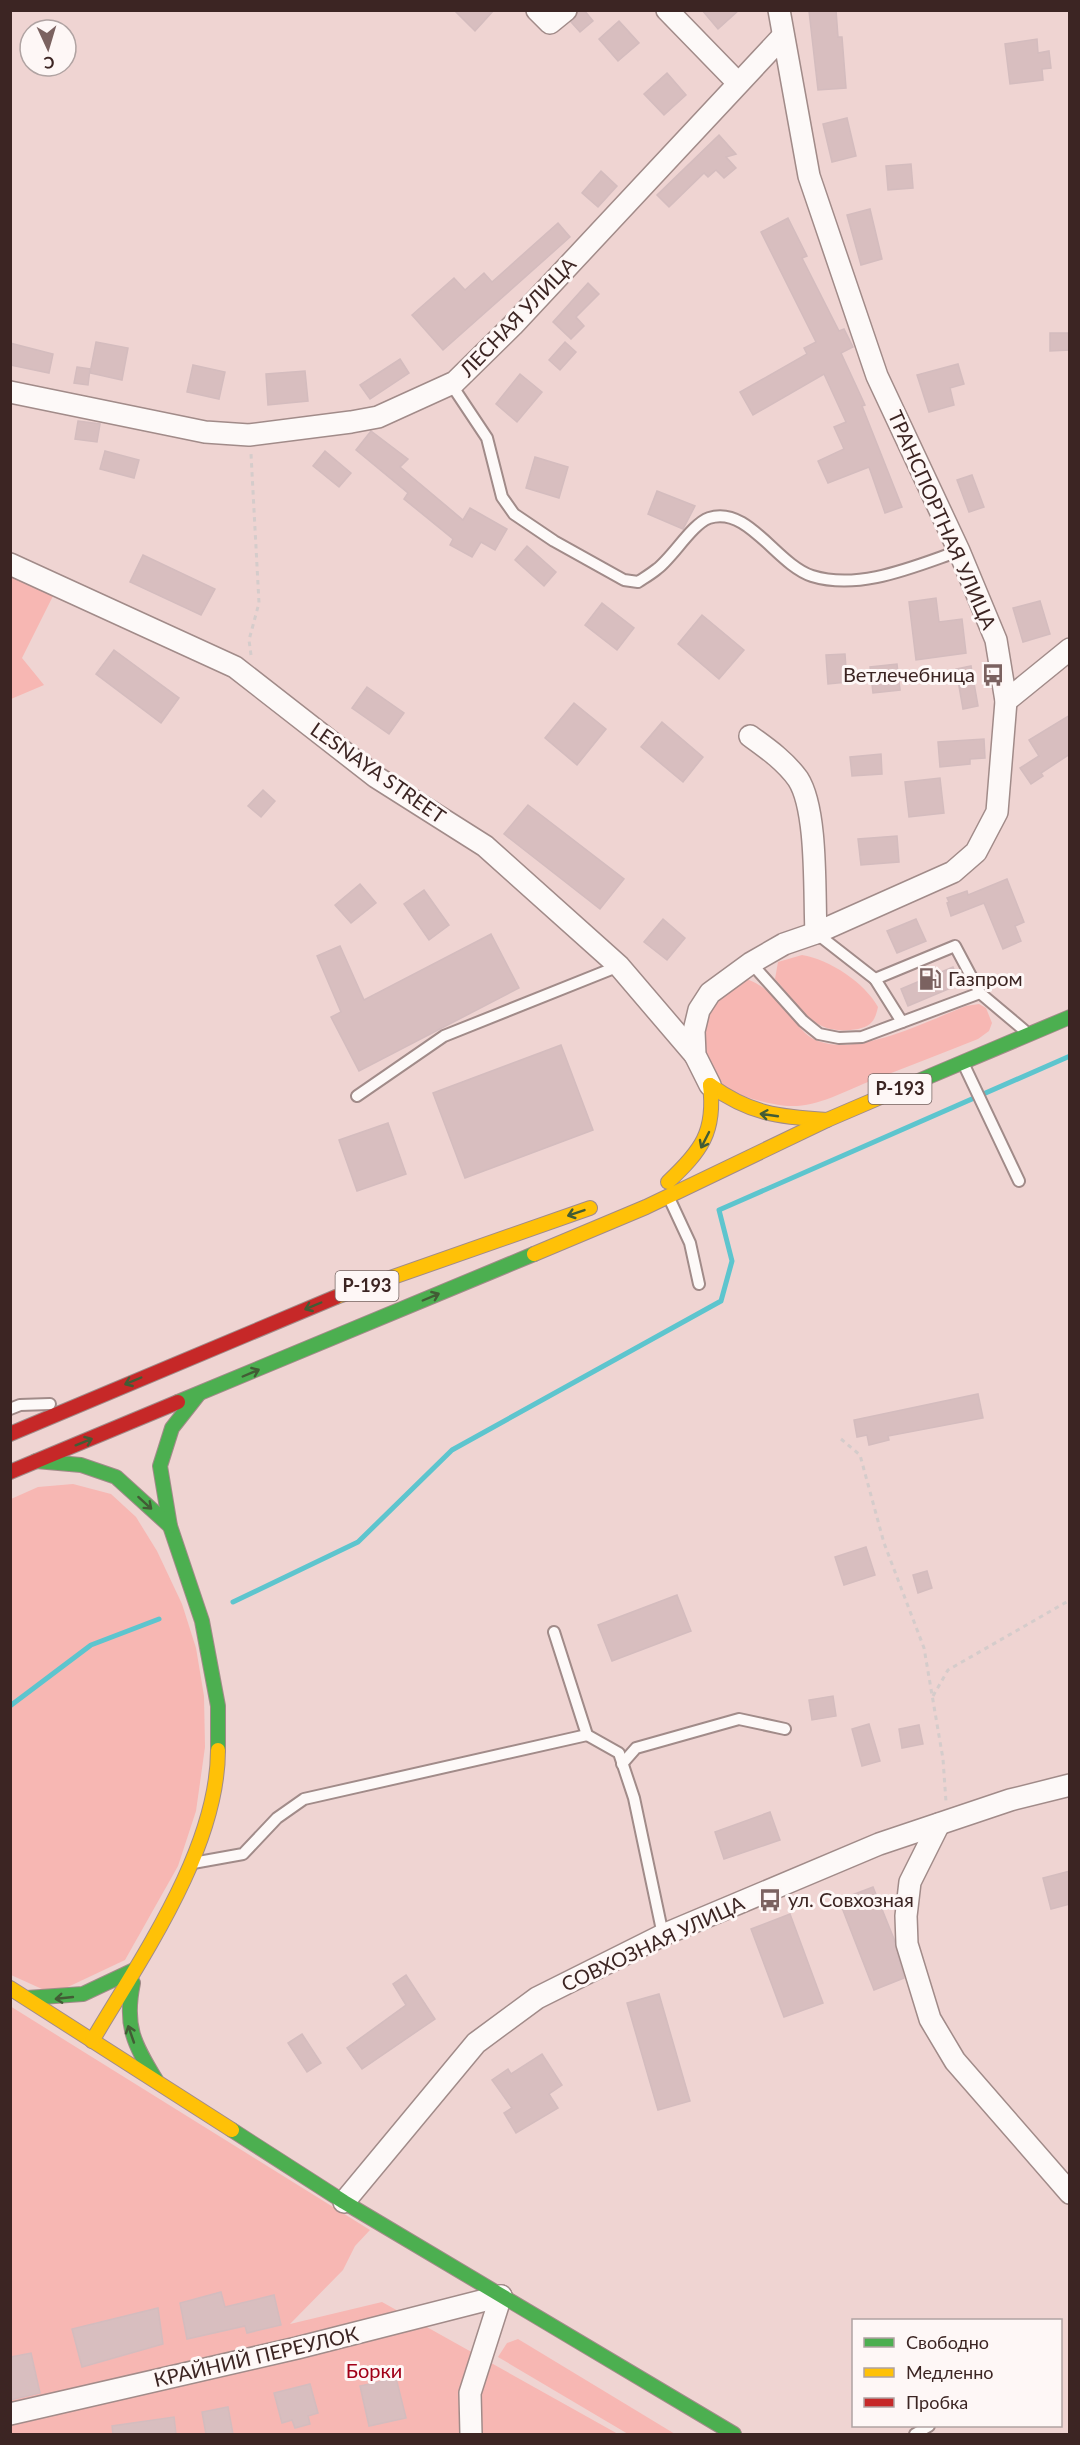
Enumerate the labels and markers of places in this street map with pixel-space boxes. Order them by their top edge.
place label: Ветлечебница [843,662,975,686]
bus stop icon: Ветлечебница [980,662,1006,688]
fuel station icon: Газпром [917,966,943,992]
place label: Газпром [948,966,1023,990]
bus stop icon: ул. Совхозная [757,1887,783,1913]
place label: ул. Совхозная [788,1887,914,1911]

